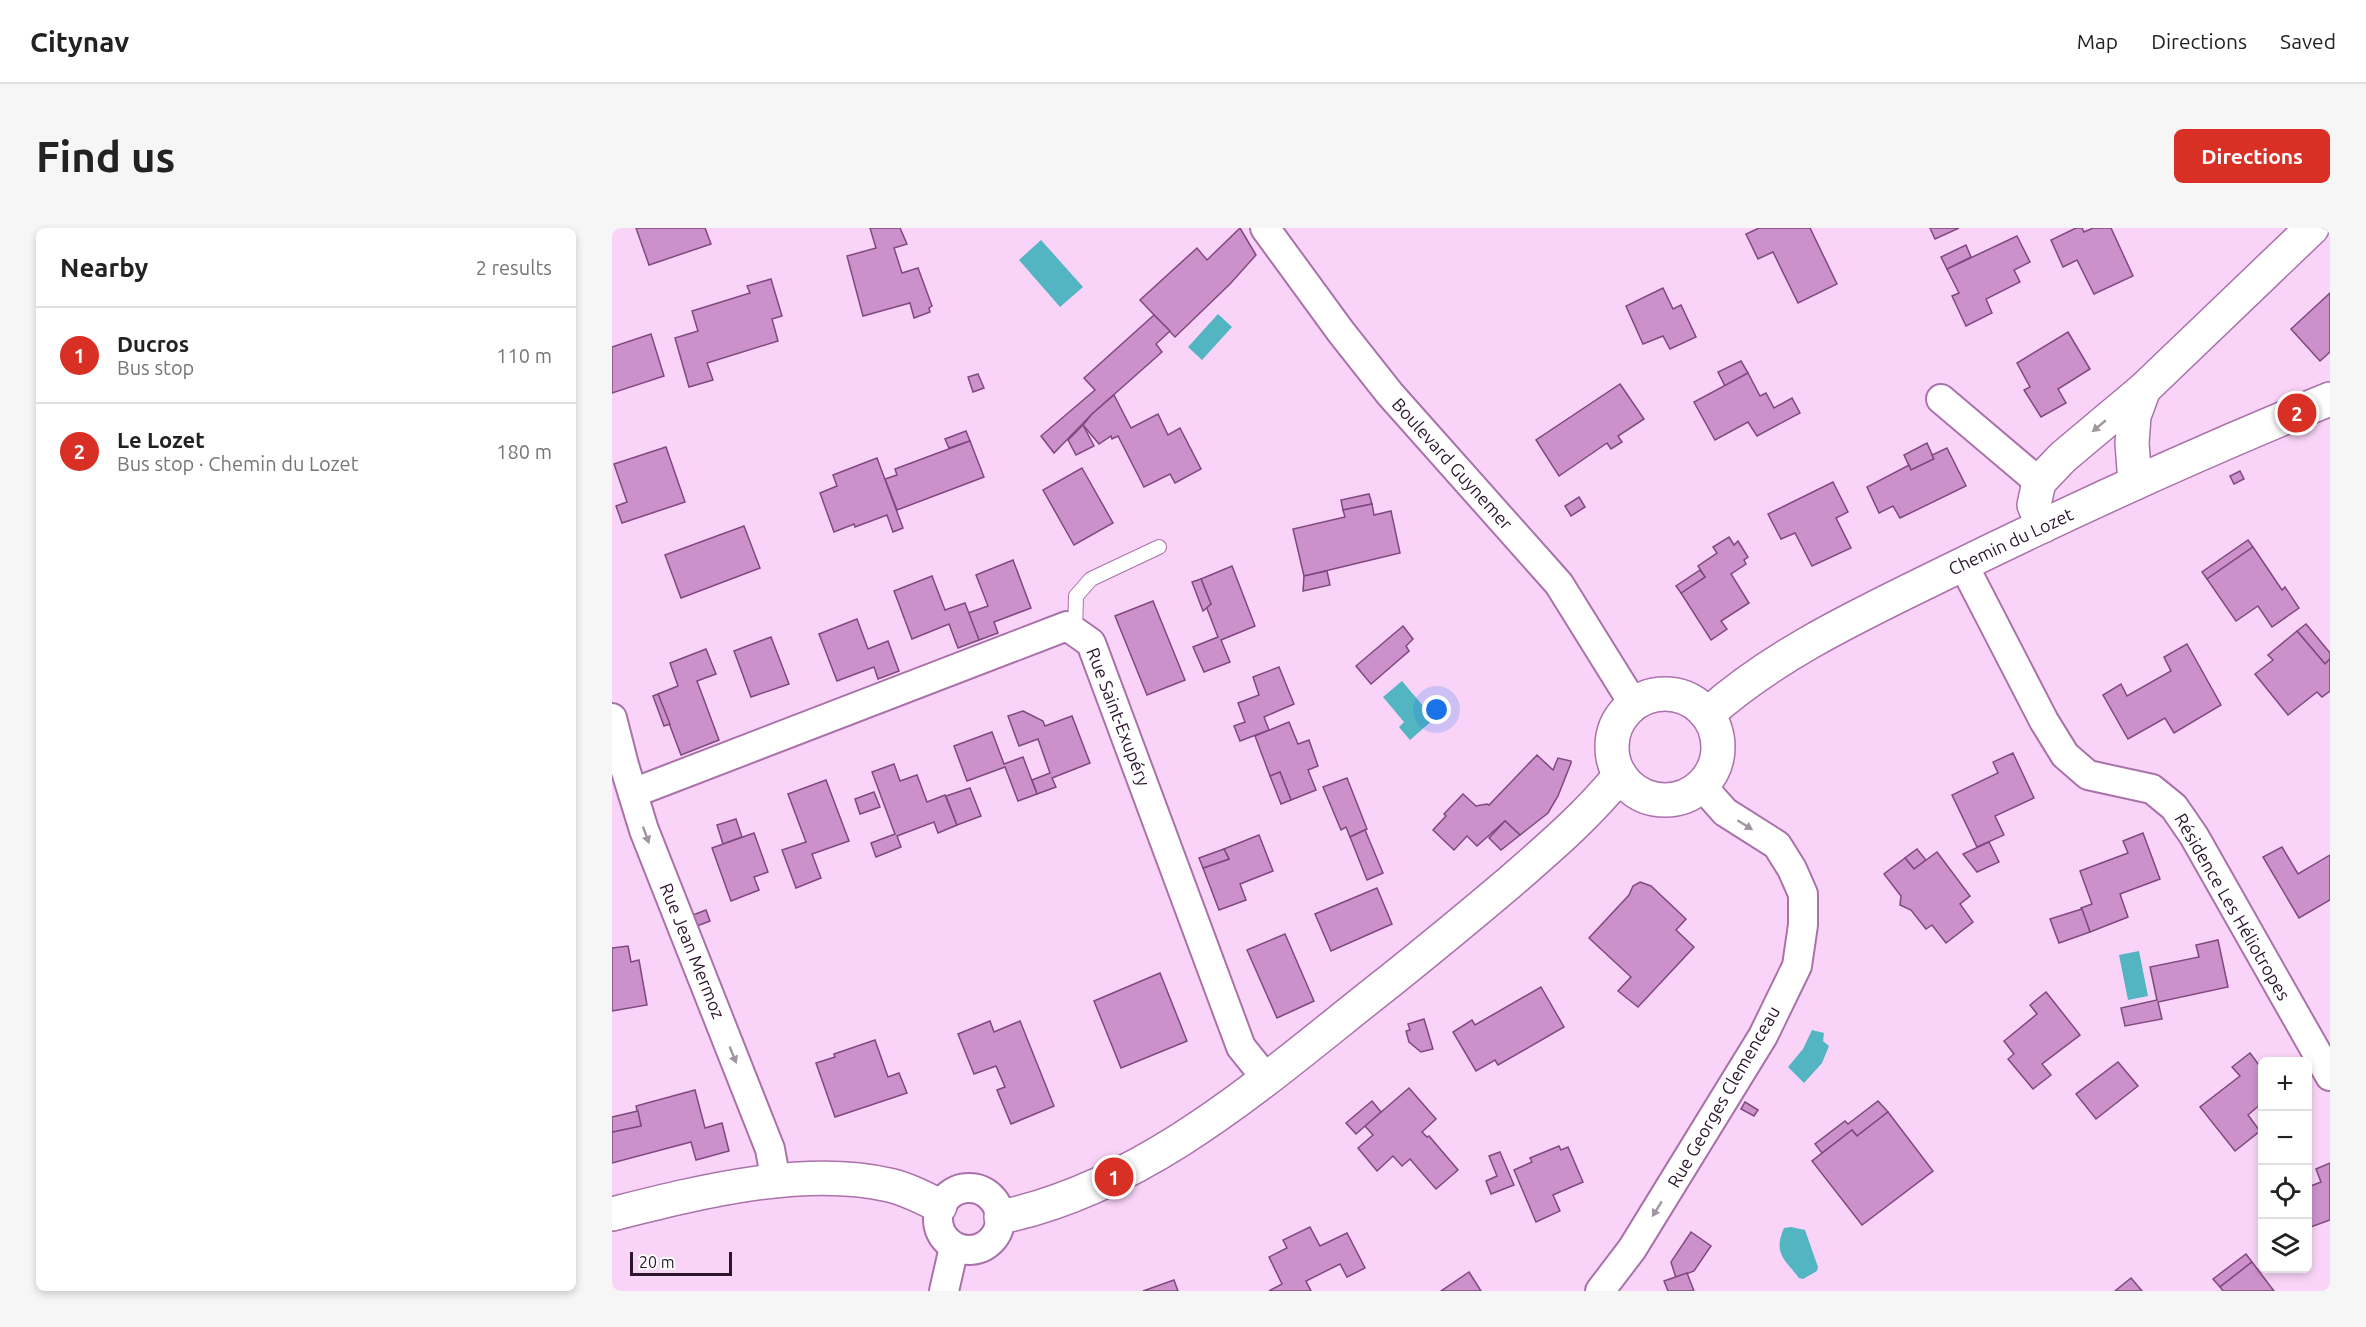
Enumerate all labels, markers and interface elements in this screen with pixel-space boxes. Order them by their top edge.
text: Citynav [30,26,129,57]
text: Map [2077,29,2118,53]
text: Directions [2151,29,2247,53]
text: Saved [2280,29,2336,53]
button: Directions [2174,129,2330,183]
text: Find us [36,133,175,180]
text: Nearby [60,253,148,282]
text: 2 results [476,256,552,279]
text: Ducros [117,331,189,356]
text: 1 [74,344,85,367]
text: 110 m [496,344,552,367]
text: Bus stop [117,356,194,379]
pin: 2 [2278,390,2316,435]
street label: Boulevard Guynemer [1389,394,1517,533]
one-way arrow [2091,420,2107,433]
text: Le Lozet [117,427,205,452]
text: 2 [74,440,85,463]
text: 180 m [496,440,552,463]
text: Bus stop · Chemin du Lozet [117,452,359,475]
street label: Chemin du Lozet [1945,503,2076,579]
street label: Rue Saint-Exupéry [1083,645,1155,789]
your location [1422,695,1451,724]
street label: Résidence Les Héliotropes [2171,810,2295,1004]
one-way arrow [1737,819,1753,830]
one-way arrow [642,826,651,844]
street label: Rue Jean Mermoz [657,880,729,1021]
street label: Rue Georges Clemenceau [1663,1002,1783,1191]
one-way arrow [728,1047,738,1065]
map controls [2258,1057,2312,1273]
button: + [2258,1057,2312,1111]
button: − [2258,1111,2312,1165]
pin: 1 [1094,1154,1134,1200]
button: locate [2258,1165,2312,1219]
one-way arrow [1651,1201,1662,1218]
button: layers [2258,1219,2312,1273]
scale bar [630,1249,732,1276]
text: 20 m [639,1253,675,1271]

